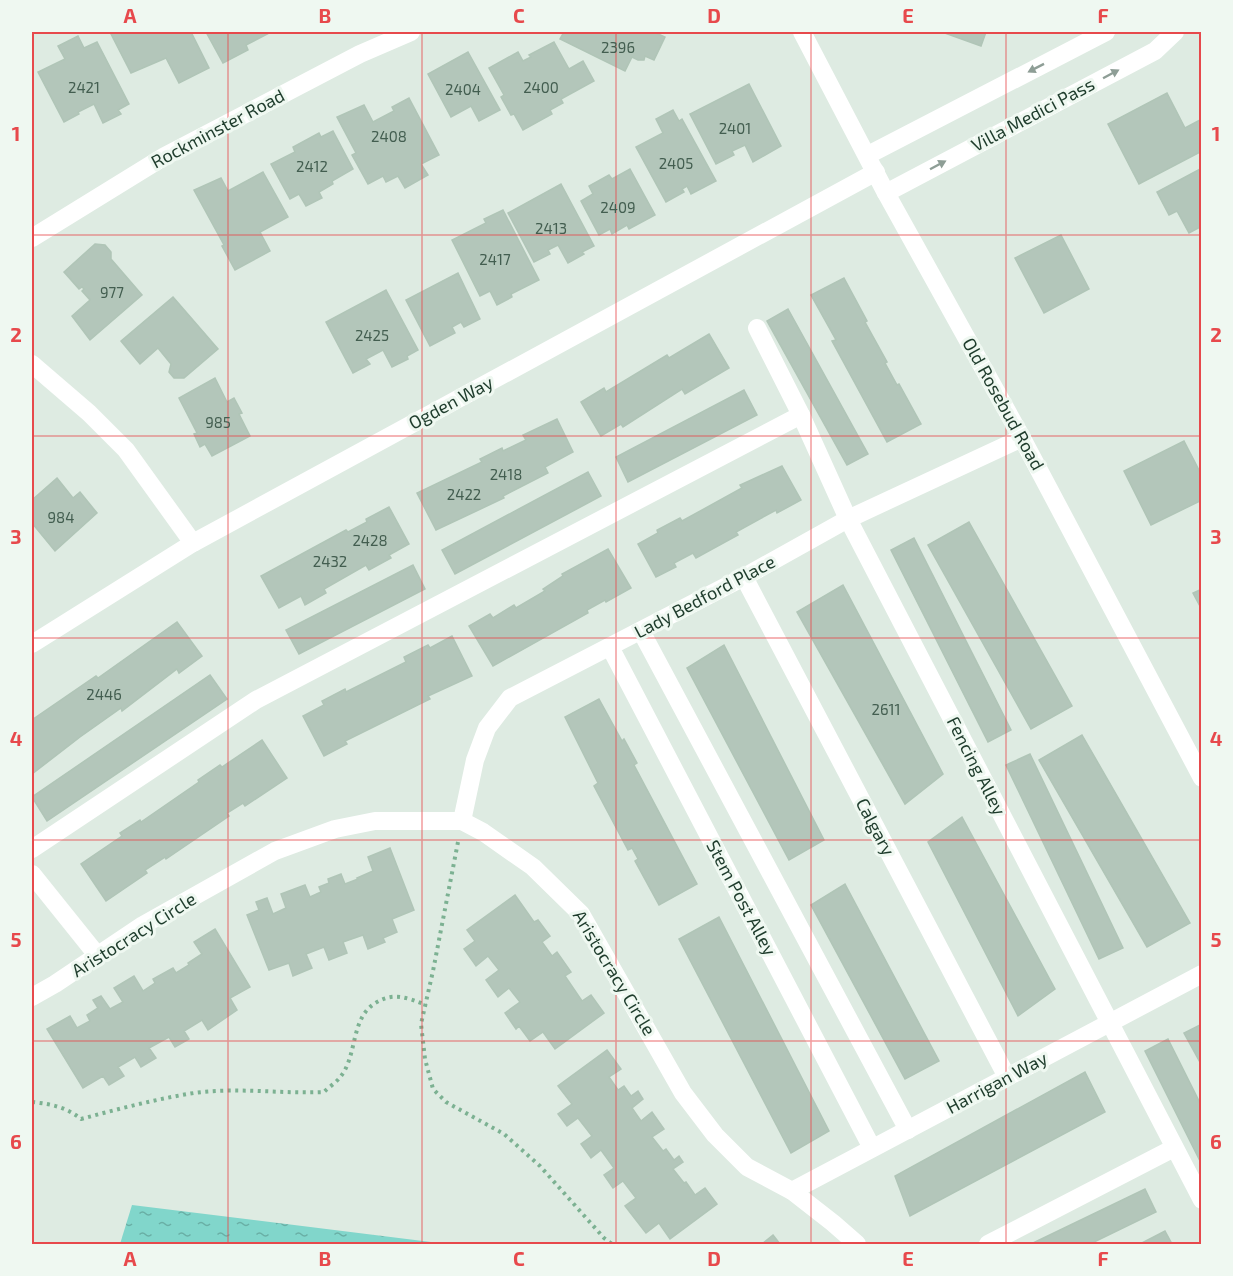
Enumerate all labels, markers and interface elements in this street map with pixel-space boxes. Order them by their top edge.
text: A [123,3,137,27]
text: B [319,3,331,27]
text: C [513,3,525,27]
text: D [707,3,721,27]
text: E [902,3,914,27]
text: F [1097,3,1109,27]
house number: 2396 [601,38,635,56]
one-way arrow [1027,63,1044,73]
one-way arrow [1102,69,1119,79]
street label: Villa Medici Pass [967,72,1098,156]
house number: 2421 [68,78,100,96]
house number: 2400 [523,78,559,96]
house number: 2404 [445,80,481,98]
street label: Rockminster Road [147,84,288,173]
house number: 2401 [719,119,751,137]
text: 1 [12,121,20,145]
text: 1 [1212,121,1220,145]
house number: 2408 [371,127,407,145]
house number: 2405 [659,154,693,172]
house number: 2412 [296,157,328,175]
one-way arrow [930,160,947,170]
house number: 2409 [600,198,636,216]
house number: 2413 [535,219,567,237]
house number: 2417 [479,250,511,268]
house number: 977 [100,283,124,301]
text: 2 [10,322,22,346]
text: 2 [1210,322,1222,346]
house number: 2425 [355,326,389,344]
street label: Old Rosebud Road [958,333,1049,474]
street label: Ogden Way [405,370,497,434]
house number: 985 [205,413,231,431]
house number: 2418 [490,465,522,483]
house number: 2422 [447,485,481,503]
house number: 984 [48,508,74,526]
text: 3 [10,524,22,548]
text: 3 [1210,524,1222,548]
house number: 2428 [352,531,388,549]
street label: Lady Bedford Place [630,550,779,642]
house number: 2432 [313,552,347,570]
house number: 2446 [86,685,122,703]
house number: 2611 [872,700,900,718]
street label: Fencing Alley [943,712,1011,819]
text: 4 [10,726,23,750]
text: 4 [1210,726,1223,750]
street label: Calgary [852,794,900,860]
street label: Stem Post Alley [702,836,782,959]
street label: Aristocracy Circle [67,887,200,981]
street label: Aristocracy Circle [569,906,661,1039]
text: 5 [10,927,22,951]
text: 5 [1210,927,1222,951]
street label: Harrigan Way [942,1046,1051,1118]
text: 6 [10,1129,22,1153]
text: 6 [1210,1129,1222,1153]
text: A [123,1246,137,1270]
text: B [319,1246,331,1270]
text: C [513,1246,525,1270]
text: D [707,1246,721,1270]
text: E [902,1246,914,1270]
text: F [1097,1246,1109,1270]

